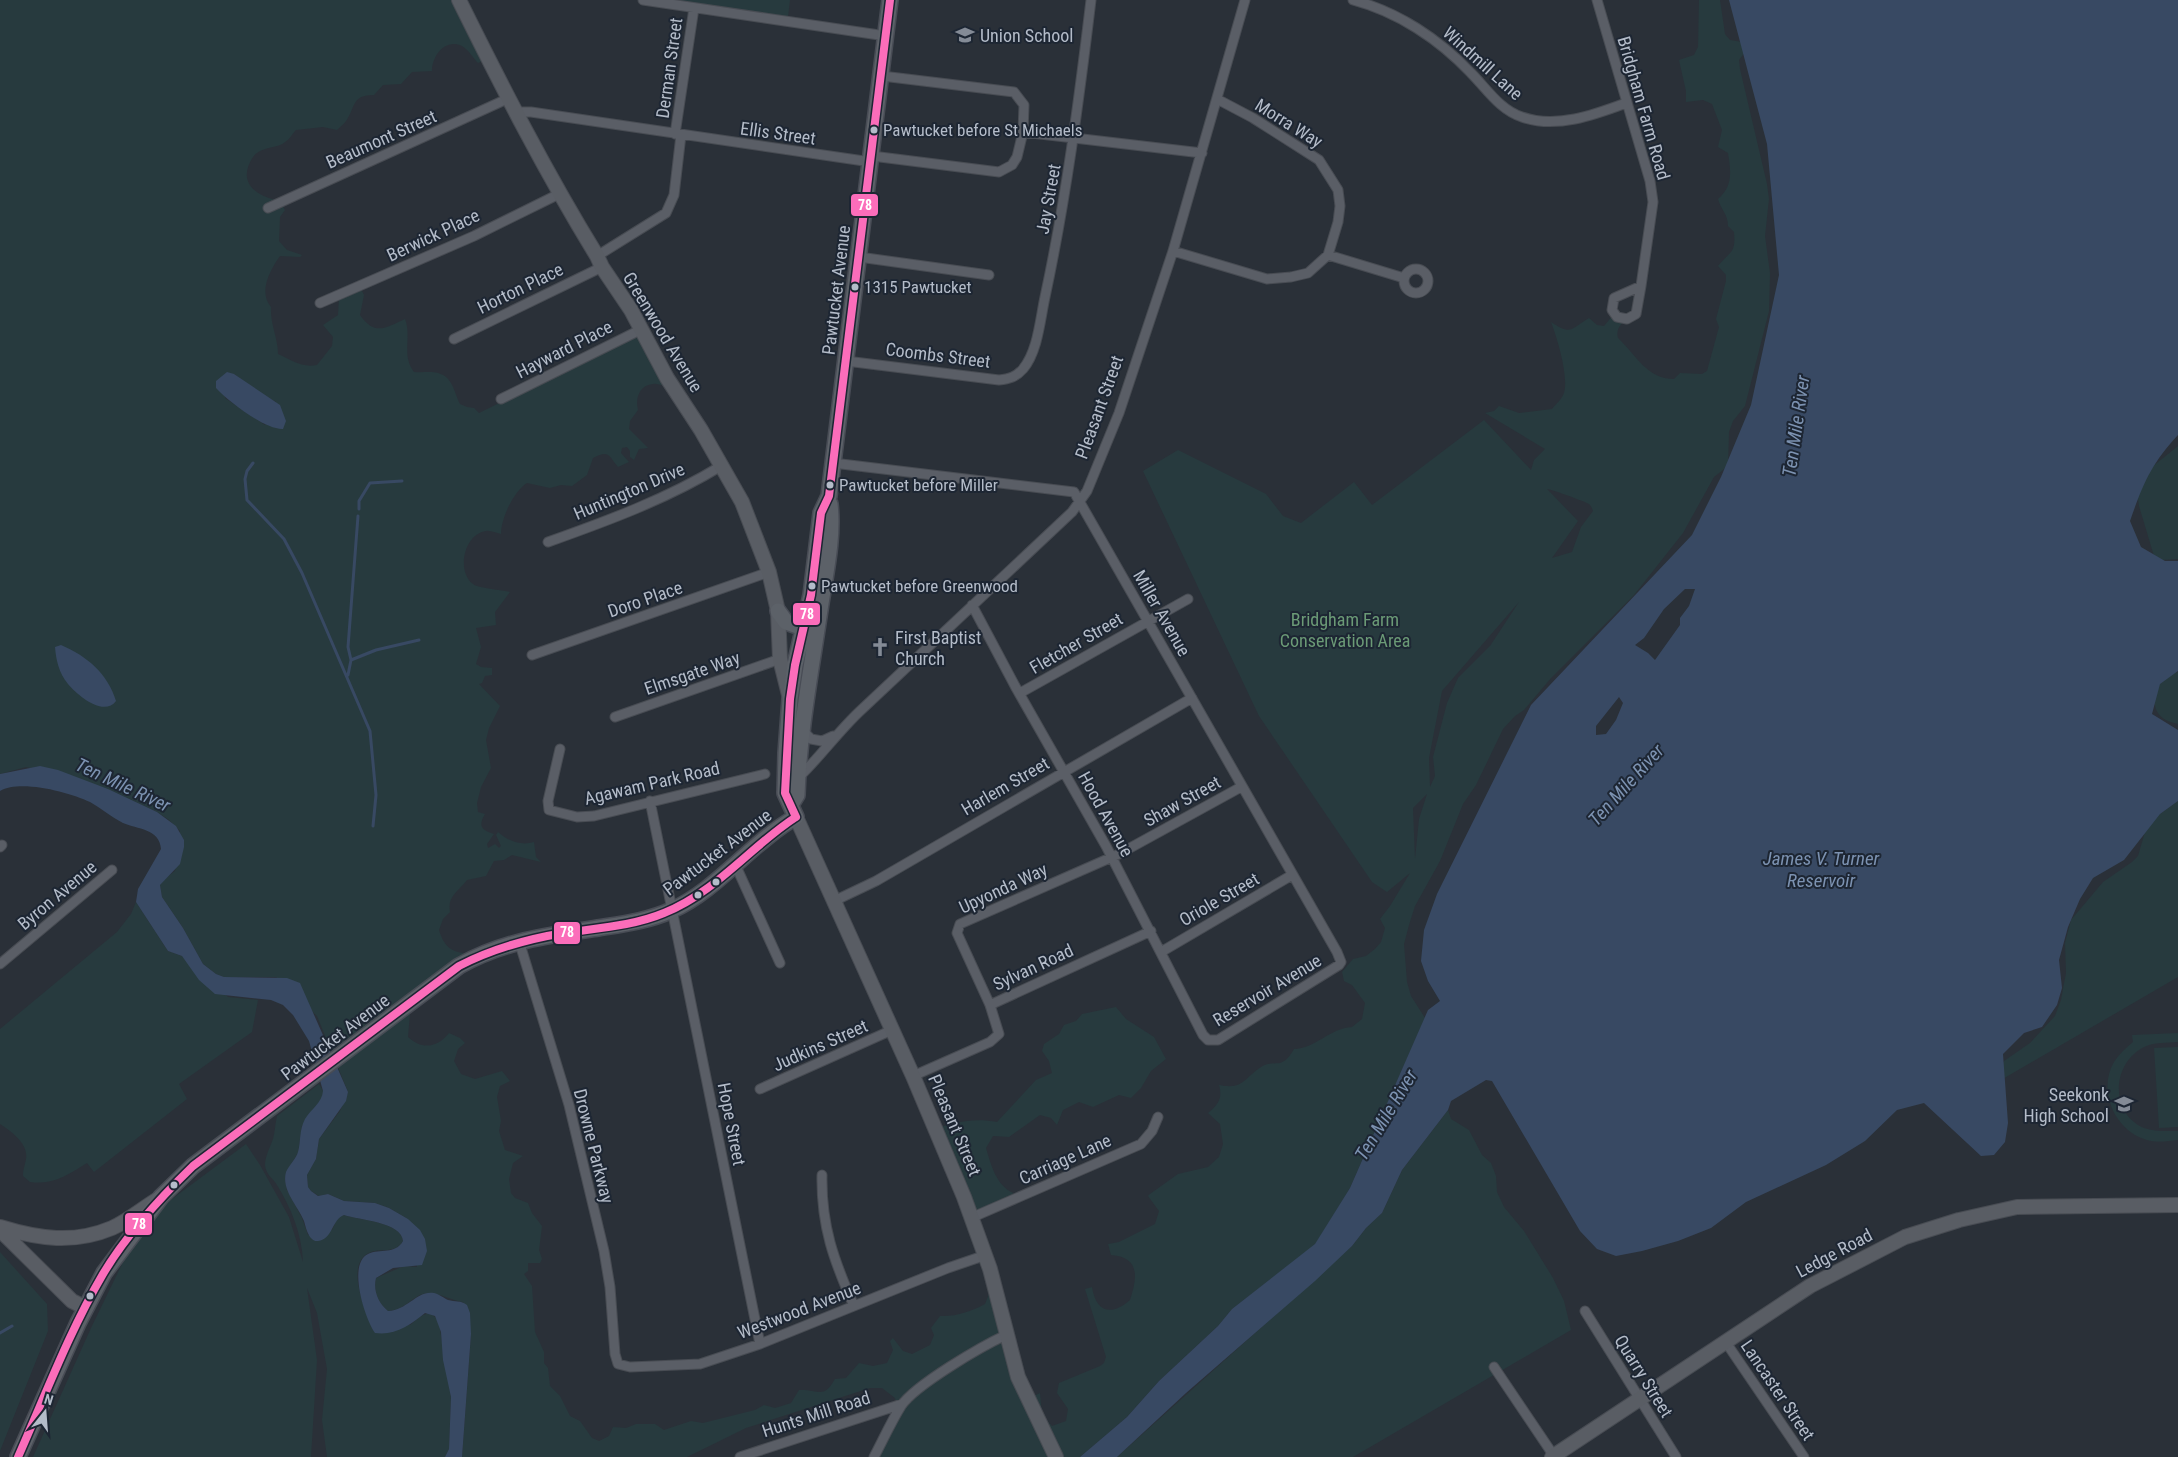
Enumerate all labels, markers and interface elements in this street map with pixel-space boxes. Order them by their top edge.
street label: Derman Street [652,16,686,120]
street label: Windmill Lane [1439,22,1527,104]
school or university icon: Union School [954,24,976,46]
place label: Union School [980,25,1073,46]
street label: Bridgham Farm Road [1613,34,1675,182]
street label: Morra Way [1251,94,1327,152]
street label: Beaumont Street [323,105,439,173]
street label: Ellis Street [739,117,817,149]
place label: Pawtucket before St Michaels [883,120,1083,140]
marker: Pawtucket before St Michaels [869,125,879,135]
street label: Jay Street [1031,162,1065,236]
line badge: 78 [850,193,879,217]
text: 78 [858,197,872,213]
street label: Berwick Place [383,204,483,266]
street label: Pawtucket Avenue [818,224,854,356]
street label: Horton Place [474,258,566,318]
street label: Greenwood Avenue [619,268,707,396]
place label: 1315 Pawtucket [864,277,972,297]
marker: 1315 Pawtucket [850,282,860,292]
street label: Hayward Place [512,316,616,382]
street label: Coombs Street [884,338,992,372]
street label: Pleasant Street [1071,352,1127,462]
water label: Ten Mile River [1778,374,1815,478]
street label: Huntington Drive [570,458,688,524]
place label: Pawtucket before Miller [839,475,998,495]
marker: Pawtucket before Miller [825,480,835,490]
street label: Miller Avenue [1129,566,1195,660]
street label: Doro Place [605,576,685,622]
place label: Pawtucket before Greenwood [821,576,1018,596]
marker: Pawtucket before Greenwood [807,581,817,591]
line badge: 78 [792,602,821,626]
text: 78 [800,606,814,622]
street label: Fletcher Street [1026,608,1126,678]
park label: Bridgham Farm Conservation Area [1280,609,1410,651]
place label: First Baptist Church [895,627,981,669]
church icon: First Baptist Church [869,636,891,658]
street label: Elmsgate Way [641,647,743,699]
water label: Ten Mile River [1583,739,1669,831]
street label: Harlem Street [957,752,1053,820]
water label: Ten Mile River [72,753,174,817]
street label: Agawam Park Road [582,757,722,809]
street label: Hood Avenue [1074,768,1138,860]
street label: Shaw Street [1140,771,1224,831]
street label: Pawtucket Avenue [659,804,775,900]
water label: James V. Turner Reservoir [1763,847,1880,892]
street label: Byron Avenue [13,856,101,934]
street label: Upyonda Way [955,858,1051,918]
street label: Oriole Street [1175,868,1263,930]
unlabelled marker [711,877,721,887]
unlabelled marker [693,890,703,900]
line badge: 78 [553,921,581,945]
text: 78 [560,924,574,940]
street label: Sylvan Road [990,939,1076,995]
street label: Reservoir Avenue [1209,949,1325,1031]
street label: Pawtucket Avenue [277,989,393,1085]
street label: Judkins Street [769,1015,871,1075]
water label: Ten Mile River [1350,1065,1422,1165]
street label: Pleasant Street [924,1071,986,1179]
street label: Hope Street [714,1081,750,1167]
place label: Seekonk High School [2023,1084,2109,1126]
street label: Drowne Parkway [570,1087,619,1206]
school or university icon: Seekonk High School [2113,1093,2135,1115]
street label: Carriage Lane [1016,1129,1114,1189]
unlabelled marker [169,1180,179,1190]
line badge: 78 [124,1212,153,1236]
text: 78 [132,1216,146,1232]
street label: Ledge Road [1792,1224,1876,1282]
street label: Westwood Avenue [735,1277,863,1343]
unlabelled marker [85,1291,95,1301]
street label: Quarry Street [1610,1331,1678,1421]
street label: Lancaster Street [1737,1336,1819,1444]
north arrow [20,1387,70,1437]
street label: Hunts Mill Road [759,1387,873,1441]
text: N [42,1391,55,1408]

